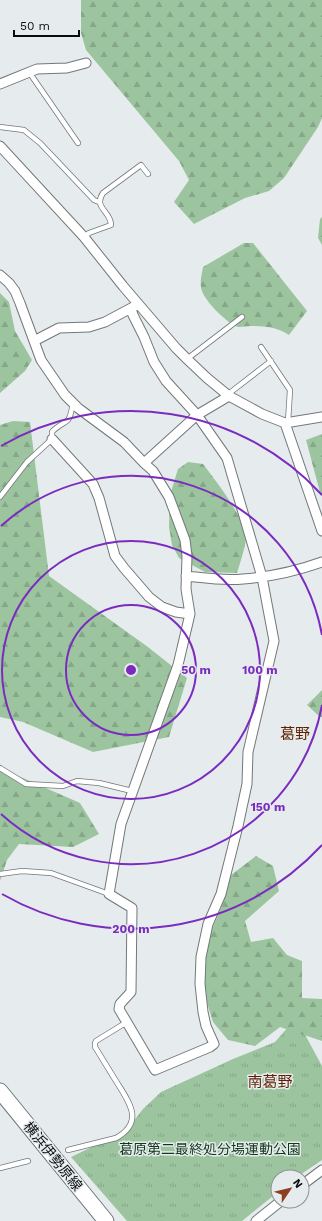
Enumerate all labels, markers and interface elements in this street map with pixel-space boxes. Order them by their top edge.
scale bar [14,12,79,38]
text: 50 m [20,19,50,33]
centre of rings [124,663,138,677]
text: 50 m [181,663,211,677]
text: 100 m [242,663,278,677]
district label: 葛野 [280,725,310,743]
text: 150 m [251,800,285,814]
text: 200 m [112,922,150,936]
district label: 南葛野 [247,1073,293,1091]
street label: 横浜伊勢原線 [20,1118,86,1194]
park label: 葛原第二最終処分場運動公園 [119,1141,301,1157]
north arrow [270,1169,310,1209]
text: N [290,1176,305,1191]

